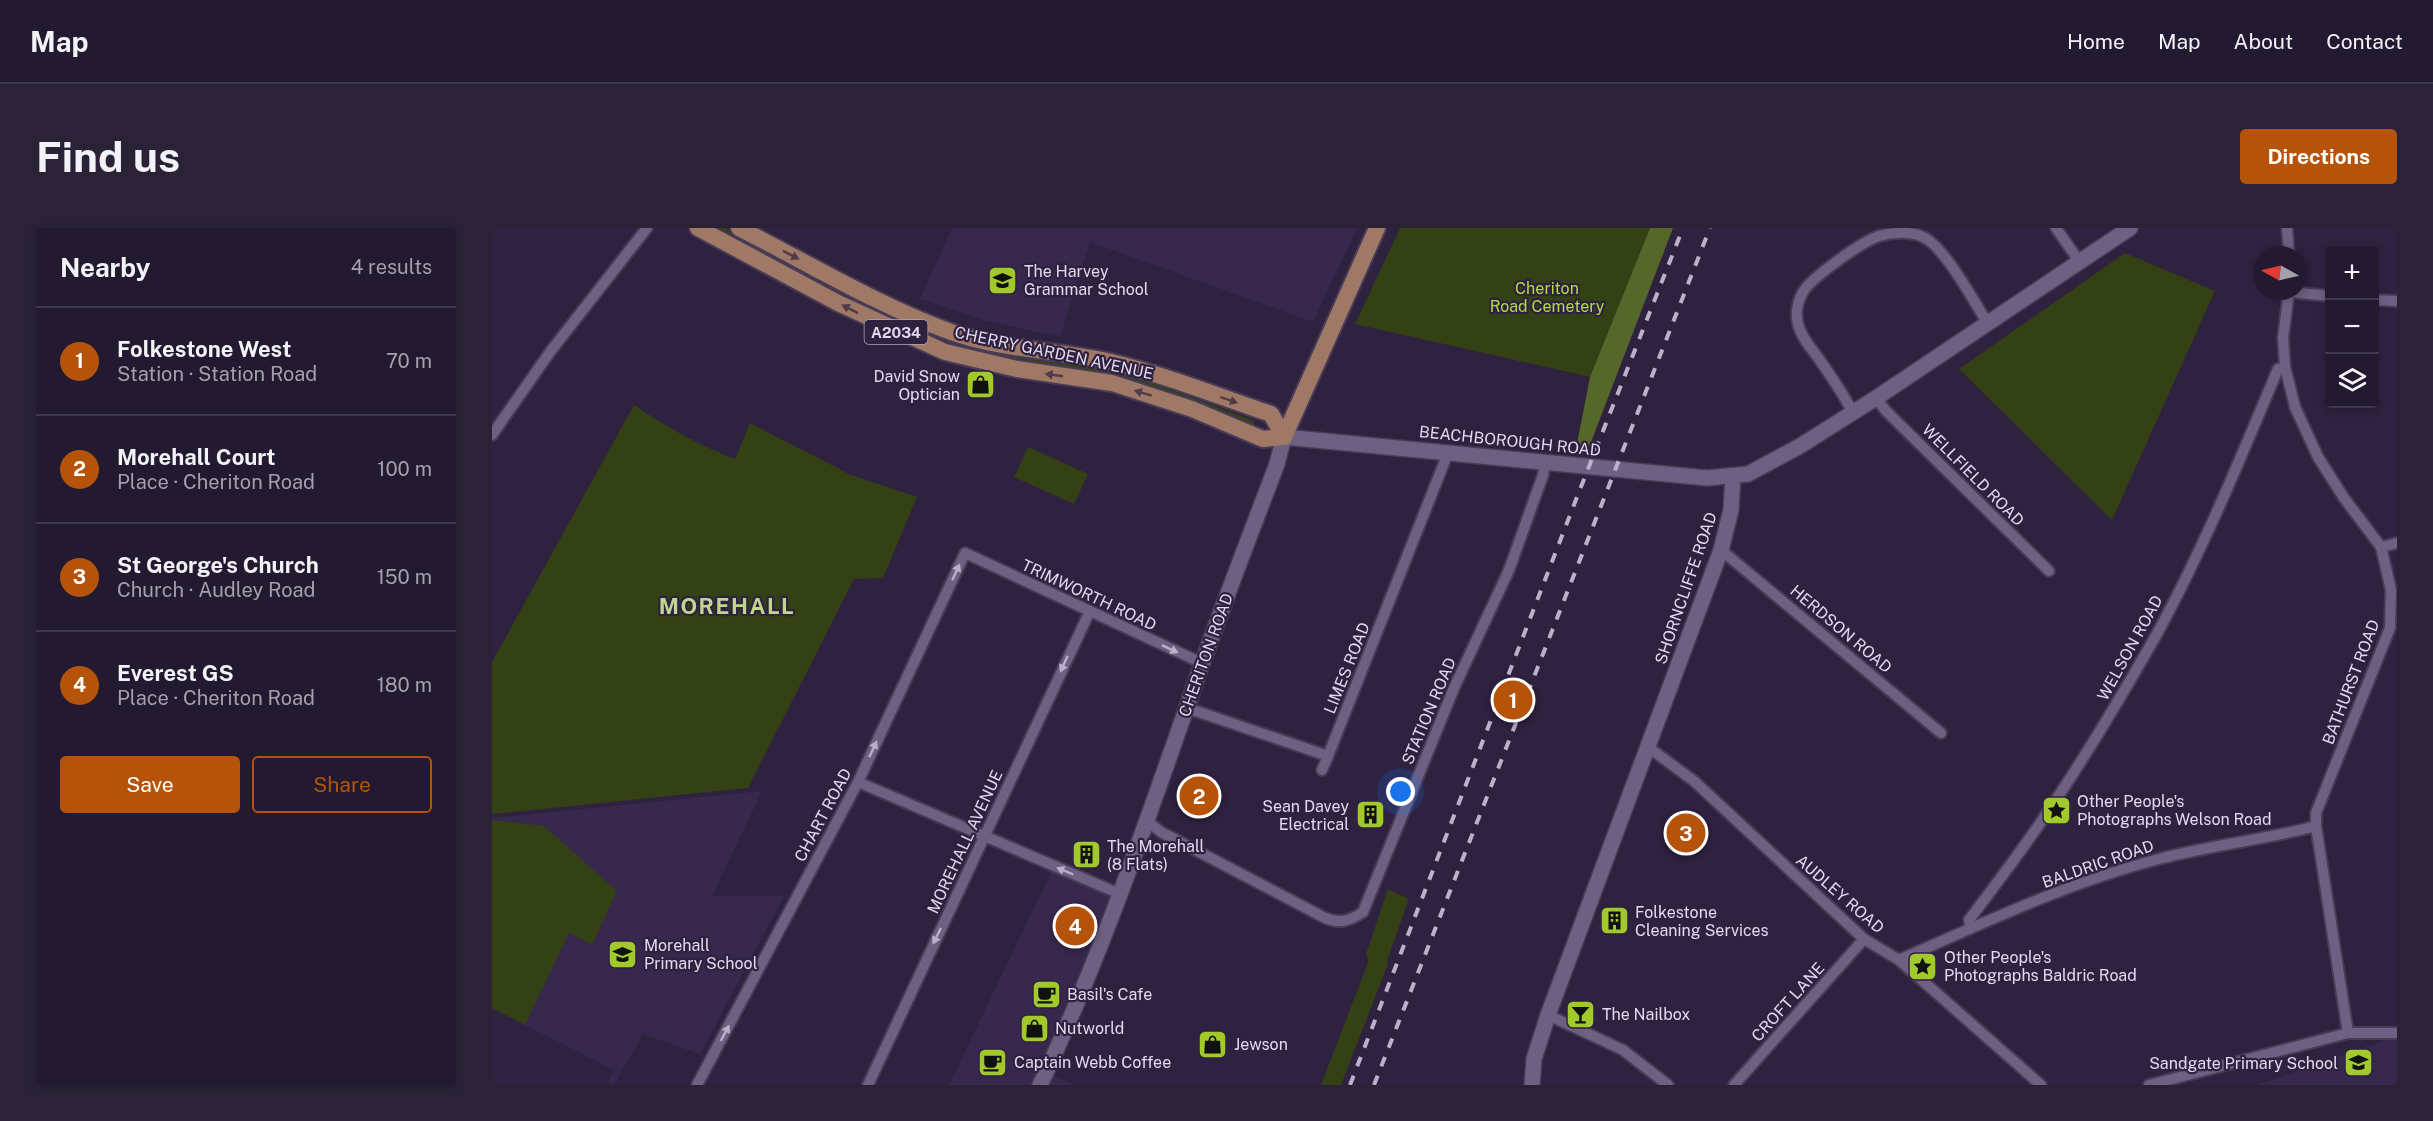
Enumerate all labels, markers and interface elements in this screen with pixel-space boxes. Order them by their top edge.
text: Map [30,25,89,58]
text: Home [2067,29,2125,54]
text: Map [2158,29,2201,54]
text: About [2234,29,2293,54]
text: Contact [2326,29,2403,54]
button: Directions [2240,129,2397,184]
text: Find us [36,132,180,181]
north arrow [2253,246,2307,300]
map controls [2325,246,2379,408]
button: + [2325,246,2379,300]
one-way arrow [783,250,800,260]
text: Nearby [60,252,150,283]
text: 4 results [351,255,432,279]
place label: The Harvey Grammar School [1024,262,1149,299]
school or university icon: The Harvey Grammar School [987,264,1019,296]
park label: Cheriton Road Cemetery [1490,279,1605,316]
button: − [2325,300,2379,354]
one-way arrow [841,305,859,315]
road number: A2034 [864,320,928,344]
street label: CHERRY GARDEN AVENUE [953,323,1155,383]
text: Folkestone West [117,336,291,362]
text: 1 [75,349,84,373]
text: 70 m [386,349,432,373]
button: layers [2325,354,2379,408]
text: Station · Station Road [117,362,317,386]
place label: David Snow Optician [873,367,961,404]
shop icon: David Snow Optician [965,369,997,401]
one-way arrow [1045,370,1064,379]
one-way arrow [1134,388,1152,397]
one-way arrow [1220,395,1238,405]
street label: WELLFIELD ROAD [1918,420,2028,530]
street label: BEACHBOROUGH ROAD [1418,422,1602,460]
text: Morehall Court [117,444,276,470]
text: 2 [73,457,86,481]
text: 100 m [377,457,432,481]
text: Place · Cheriton Road [117,470,315,494]
street label: SHORNCLIFFE ROAD [1651,510,1721,666]
text: St George's Church [117,552,319,578]
street label: TRIMWORTH ROAD [1019,555,1159,635]
one-way arrow [952,564,961,581]
text: 3 [73,565,86,589]
text: 150 m [377,565,432,589]
text: Church · Audley Road [117,578,315,602]
street label: HERDSON ROAD [1786,581,1896,677]
street label: CHERITON ROAD [1175,591,1237,719]
street label: WELSON ROAD [2093,592,2167,704]
district label: MOREHALL [659,593,795,619]
street label: BATHURST ROAD [2318,617,2384,747]
street label: LIMES ROAD [1320,620,1374,716]
one-way arrow [1161,644,1179,654]
one-way arrow [1060,655,1069,672]
street label: STATION ROAD [1398,655,1460,767]
text: Everest GS [117,660,234,686]
text: 4 [73,673,86,697]
text: 180 m [377,673,432,697]
pin: 1 [1494,678,1532,722]
text: Place · Cheriton Road [117,686,315,710]
one-way arrow [869,740,878,757]
button: Save [60,756,240,813]
button: Share [252,756,432,813]
street label: CHART ROAD [790,765,856,865]
street label: MOREHALL AVENUE [923,767,1007,917]
pin: 2 [1180,774,1218,818]
your location [1386,777,1415,806]
place label: Other People's Photographs Welson Road [2077,792,2271,829]
place icon: Other People's Photographs Welson Road [2040,794,2072,826]
place label: Sean Davey Electrical [1262,797,1349,834]
building icon: Sean Davey Electrical [1354,799,1386,831]
pin: 3 [1666,810,1706,856]
street label: BALDRIC ROAD [2040,836,2156,892]
place label: The Morehall (8 Flats) [1107,837,1205,874]
building icon: The Morehall (8 Flats) [1070,839,1102,871]
street label: AUDLEY ROAD [1792,851,1888,937]
one-way arrow [1057,867,1074,876]
place label: Folkestone Cleaning Services [1635,903,1769,940]
pin: 4 [1056,904,1094,948]
building icon: Folkestone Cleaning Services [1598,905,1630,937]
one-way arrow [933,927,942,944]
place label: Morehall Primary School [644,936,758,973]
school or university icon: Morehall Primary School [607,938,639,970]
place label: Other People's Photographs Baldric Road [1944,948,2137,985]
place icon: Other People's Photographs Baldric Road [1907,950,1939,982]
street label: CROFT LANE [1748,959,1828,1045]
cafe icon: Basil's Cafe [1030,978,1062,1010]
place label: Basil's Cafe [1067,985,1152,1004]
bar icon: The Nailbox [1565,998,1597,1030]
place label: The Nailbox [1602,1005,1690,1024]
shop icon: Nutworld [1018,1012,1050,1044]
place label: Nutworld [1055,1019,1124,1038]
one-way arrow [720,1025,730,1042]
shop icon: Jewson [1197,1028,1229,1060]
place label: Jewson [1234,1035,1288,1054]
cafe icon: Captain Webb Coffee [977,1046,1009,1078]
school or university icon: Sandgate Primary School [2343,1047,2375,1079]
place label: Captain Webb Coffee [1014,1053,1171,1072]
place label: Sandgate Primary School [2149,1054,2338,1073]

